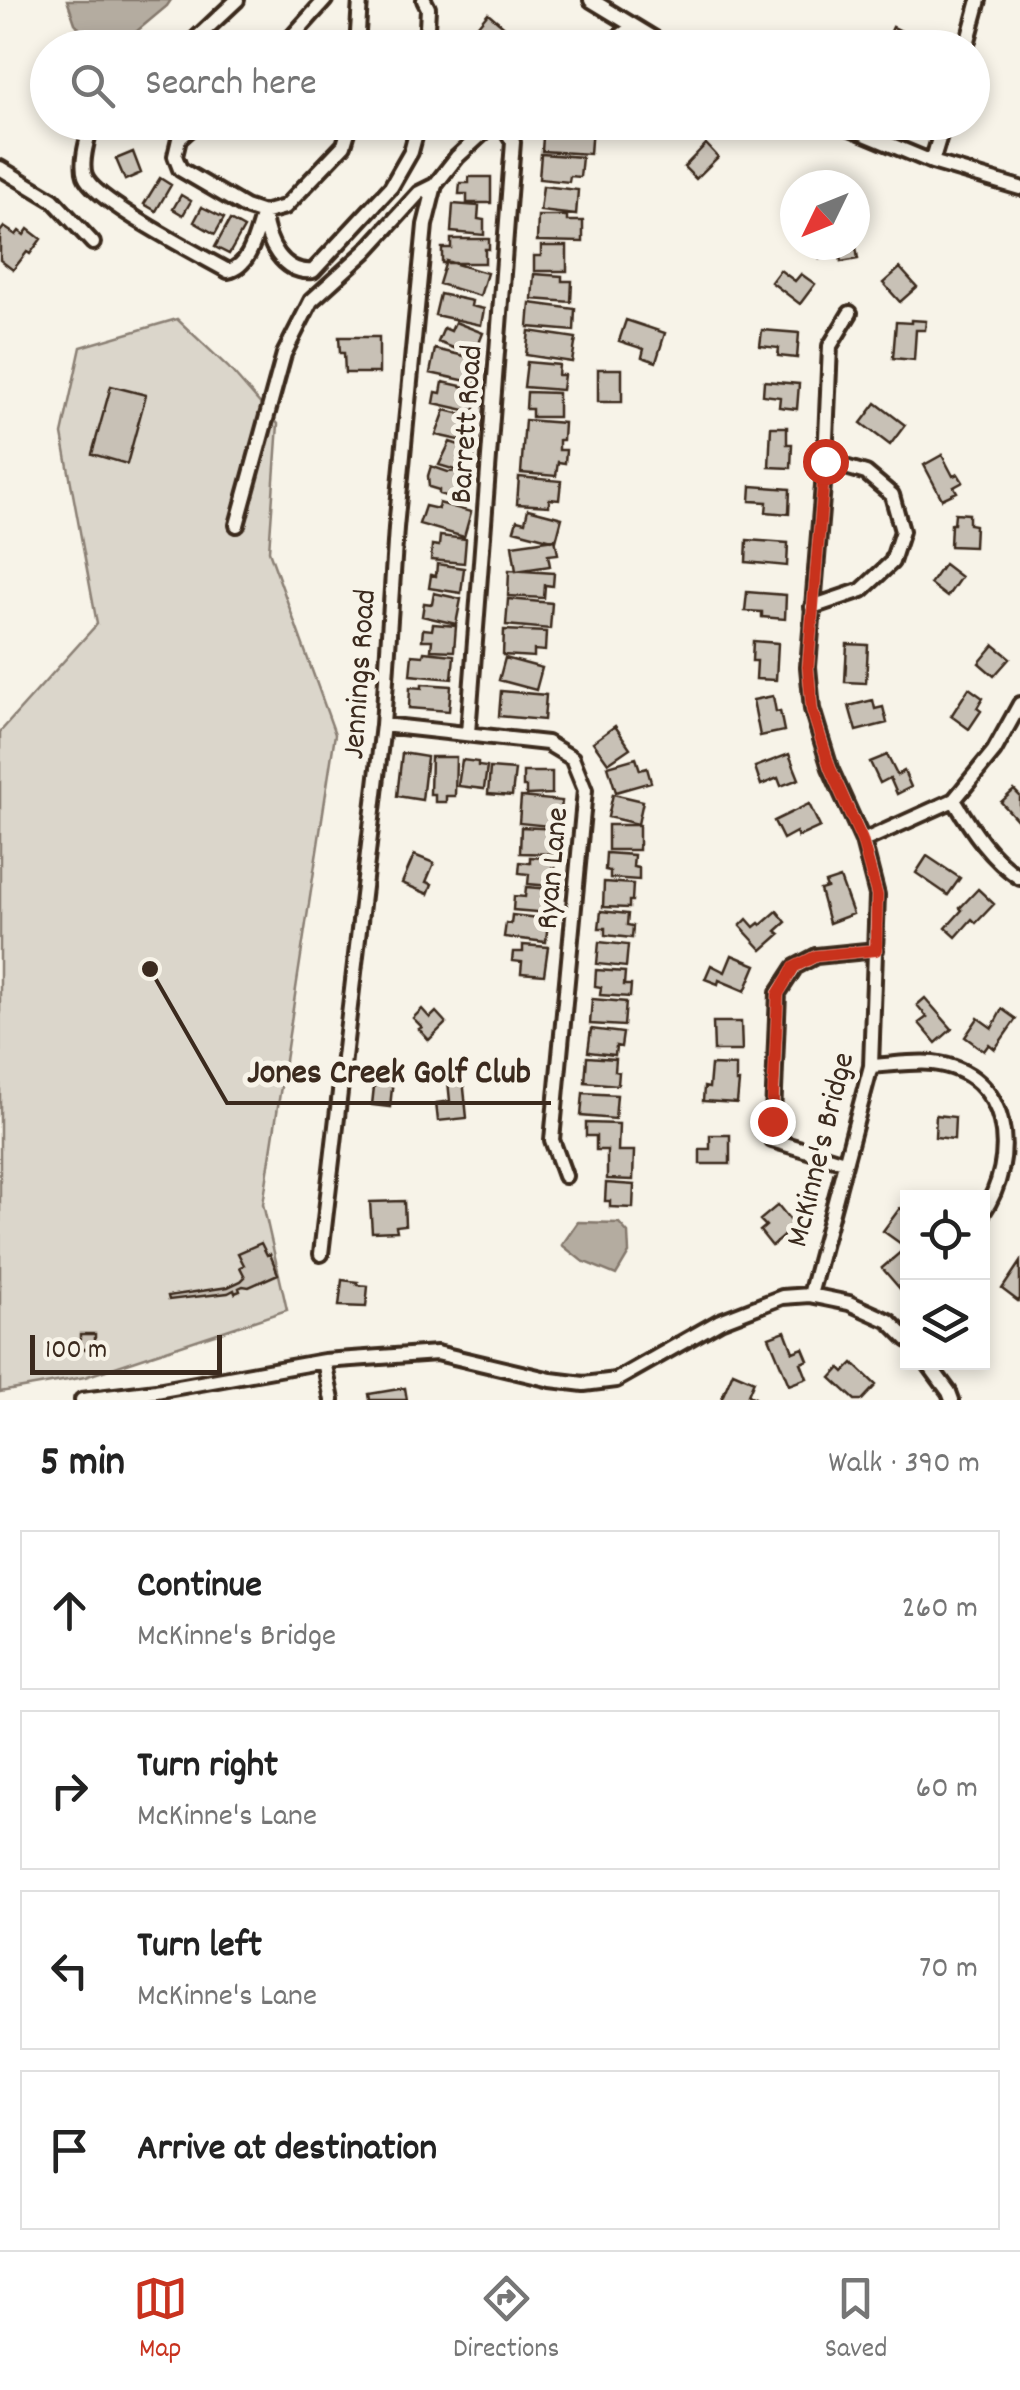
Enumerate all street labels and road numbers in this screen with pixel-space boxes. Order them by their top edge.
street label: Barrett Road [441,344,497,505]
street label: Jennings Road [333,588,391,761]
street label: Ryan Lane [527,805,583,932]
street label: McKinne's Bridge [776,1048,869,1252]

